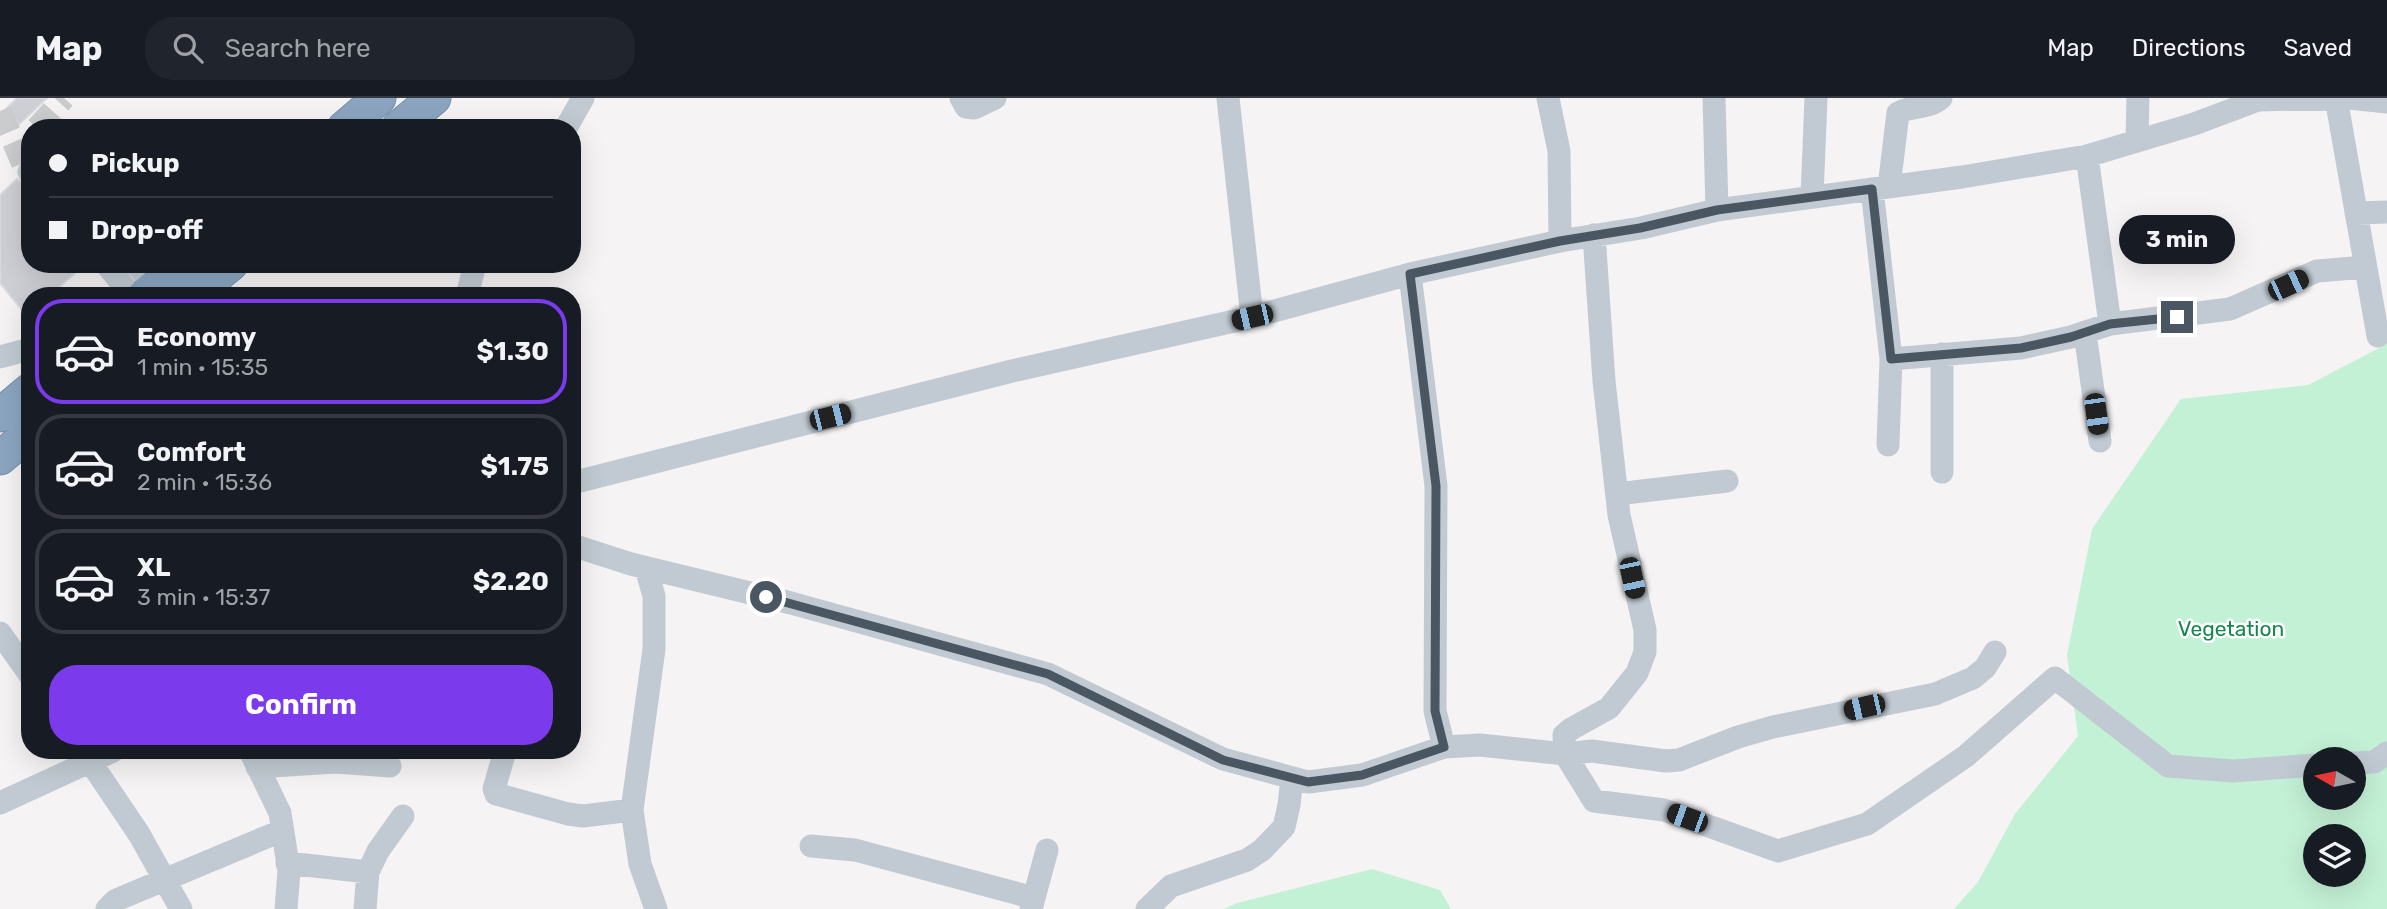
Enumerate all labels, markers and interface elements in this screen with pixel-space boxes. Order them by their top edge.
search box [145,17,635,80]
text: Map [35,29,103,68]
icon: search [169,29,207,67]
text: Search here [225,33,370,64]
text: Map [2047,34,2094,62]
text: Directions [2132,34,2245,62]
text: Saved [2283,34,2352,62]
text: Pickup [91,148,180,179]
text: Drop-off [91,215,203,246]
callout: 3 min [2119,216,2235,264]
text: 3 min [2146,225,2208,253]
car [2265,267,2312,303]
route end [2161,301,2193,333]
car [1230,302,1275,332]
icon: car [53,320,116,383]
text: Economy [137,322,256,353]
text: $1.30 [477,336,549,367]
text: 1 min · 15:35 [137,353,268,381]
car [2083,392,2110,436]
car [808,402,853,432]
icon: car [53,435,116,498]
text: Comfort [137,437,246,468]
text: $1.75 [480,451,549,482]
text: 2 min · 15:36 [137,468,272,496]
icon: car [53,550,116,613]
text: XL [137,552,170,583]
car [1618,555,1647,601]
text: $2.20 [473,566,549,597]
route start [750,581,782,613]
text: 3 min · 15:37 [137,583,270,611]
park label: Vegetation [2178,616,2284,641]
button: Confirm [49,665,553,745]
car [1842,692,1887,722]
north arrow [2303,747,2366,810]
map controls [2303,747,2366,887]
car [1664,801,1711,835]
button: layers [2303,824,2366,887]

